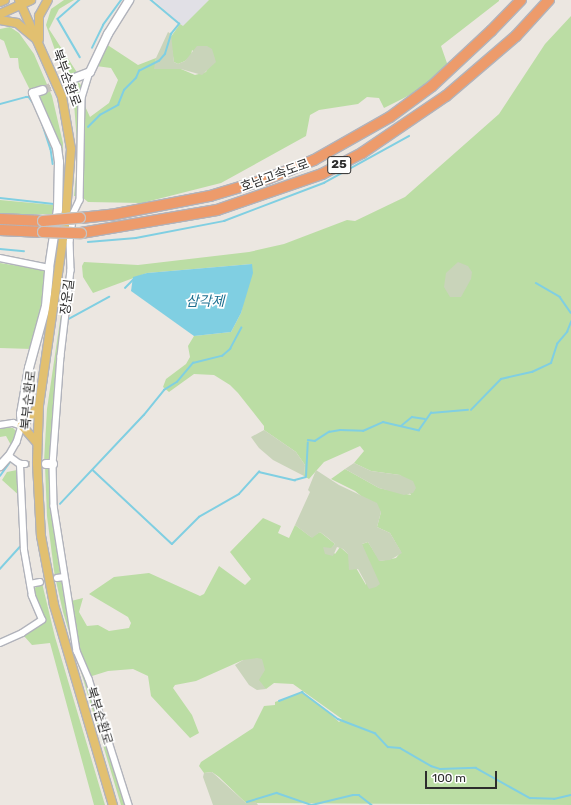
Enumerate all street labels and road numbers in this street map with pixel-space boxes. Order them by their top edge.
street label: 북부순환로 [48,47,84,109]
road number: 25 [327,155,351,175]
street label: 호남고속도로 [239,156,311,196]
street label: 장운길 [58,278,78,316]
street label: 북부순환로 [18,369,40,431]
street label: 북부순환로 [83,685,115,747]

